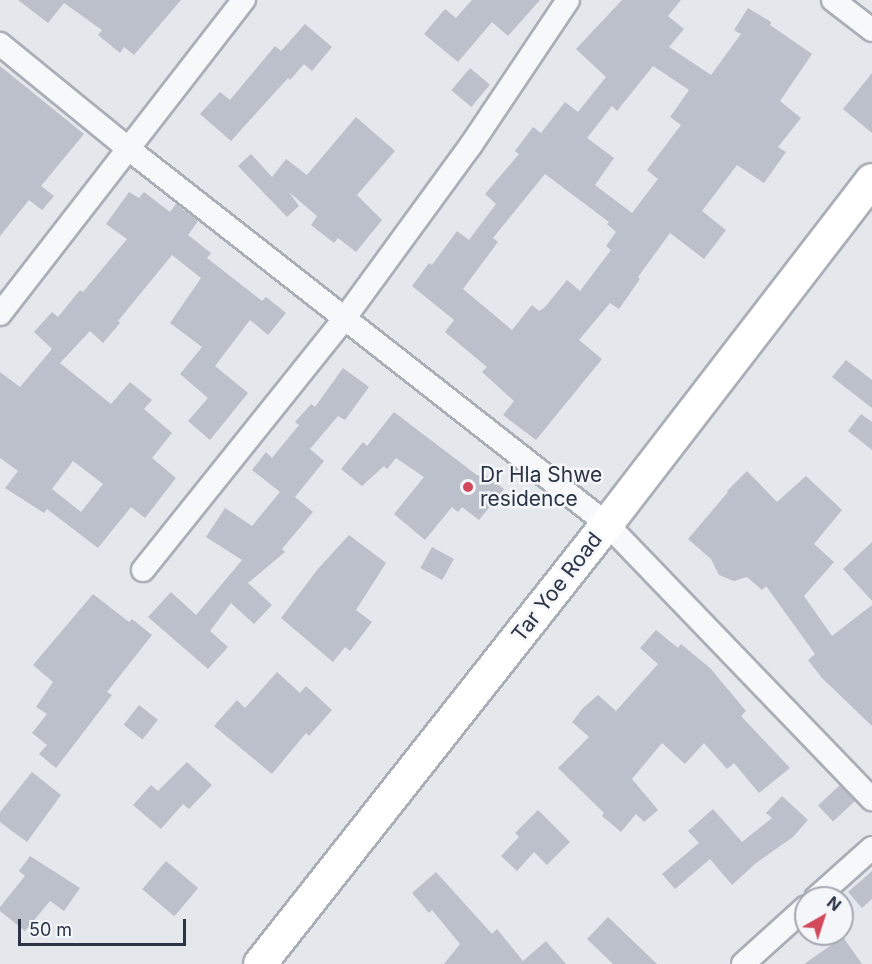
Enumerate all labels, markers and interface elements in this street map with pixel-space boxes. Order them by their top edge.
place label: Dr Hla Shwe residence [480,462,602,512]
marker: Dr Hla Shwe residence [461,480,475,494]
street label: Tar Yoe Road [507,527,607,647]
north arrow [794,886,854,946]
text: N [823,892,845,915]
scale bar [21,907,189,945]
text: 50 m [29,919,72,940]

